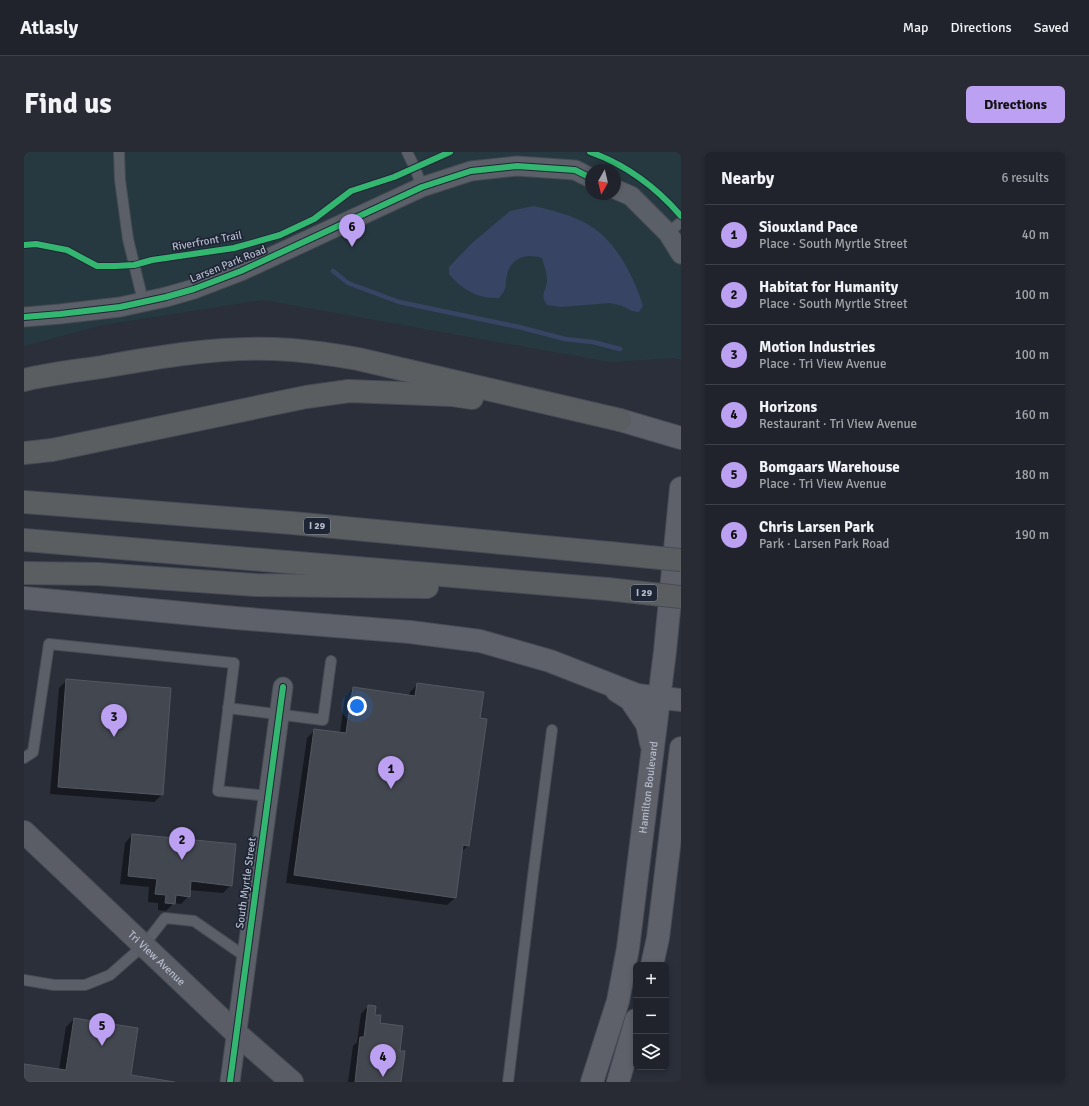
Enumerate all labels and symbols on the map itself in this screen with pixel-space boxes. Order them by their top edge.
north arrow [585,164,621,200]
pin: 6 [339,214,365,247]
street label: Riverfront Trail [171,228,243,254]
street label: Larsen Park Road [188,243,268,285]
road number: I 29 [304,518,330,534]
road number: I 29 [631,585,657,601]
your location [347,696,367,716]
pin: 3 [101,704,127,737]
street label: Hamilton Boulevard [636,740,660,834]
pin: 1 [378,756,404,789]
pin: 2 [169,827,195,860]
street label: South Myrtle Street [233,836,259,929]
street label: Tri View Avenue [125,928,188,988]
pin: 5 [89,1013,115,1046]
pin: 4 [370,1044,396,1077]

